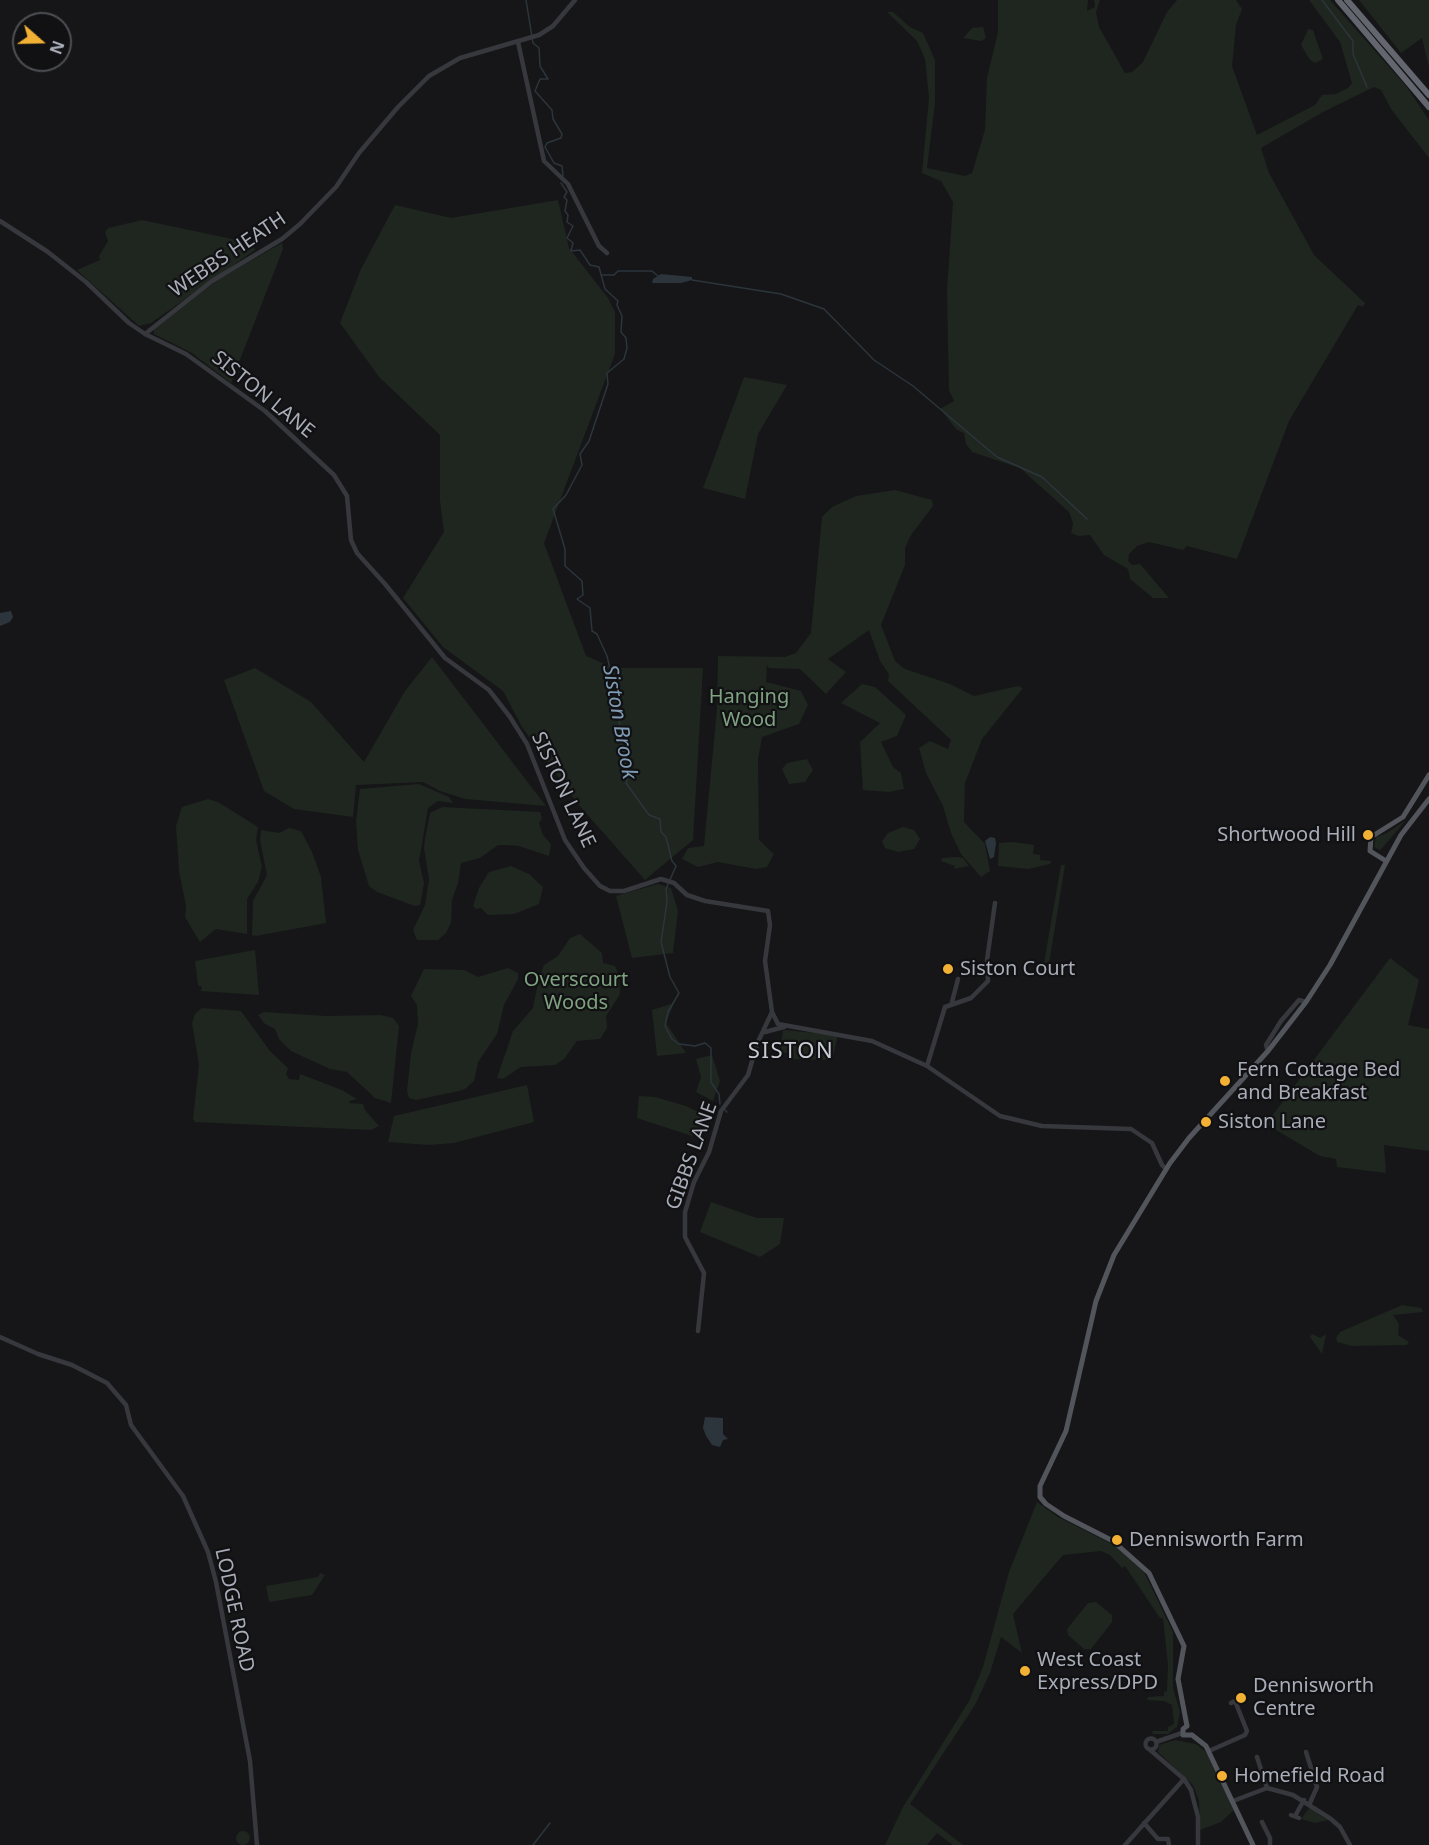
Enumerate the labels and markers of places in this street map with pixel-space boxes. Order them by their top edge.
place label: Shortwood Hill [1217,823,1356,847]
marker: Shortwood Hill [1361,828,1375,842]
place label: Siston Court [960,957,1075,981]
marker: Siston Court [941,962,955,976]
place label: Fern Cottage Bed and Breakfast [1237,1058,1400,1105]
marker: Fern Cottage Bed and Breakfast [1218,1074,1232,1088]
place label: Siston Lane [1218,1110,1326,1134]
marker: Siston Lane [1199,1115,1213,1129]
place label: Dennisworth Farm [1129,1528,1304,1552]
marker: Dennisworth Farm [1110,1533,1124,1547]
place label: West Coast Express/DPD [1037,1648,1158,1695]
marker: West Coast Express/DPD [1018,1664,1032,1678]
place label: Dennisworth Centre [1253,1674,1374,1721]
marker: Dennisworth Centre [1234,1691,1248,1705]
place label: Homefield Road [1234,1764,1385,1788]
marker: Homefield Road [1215,1769,1229,1783]

